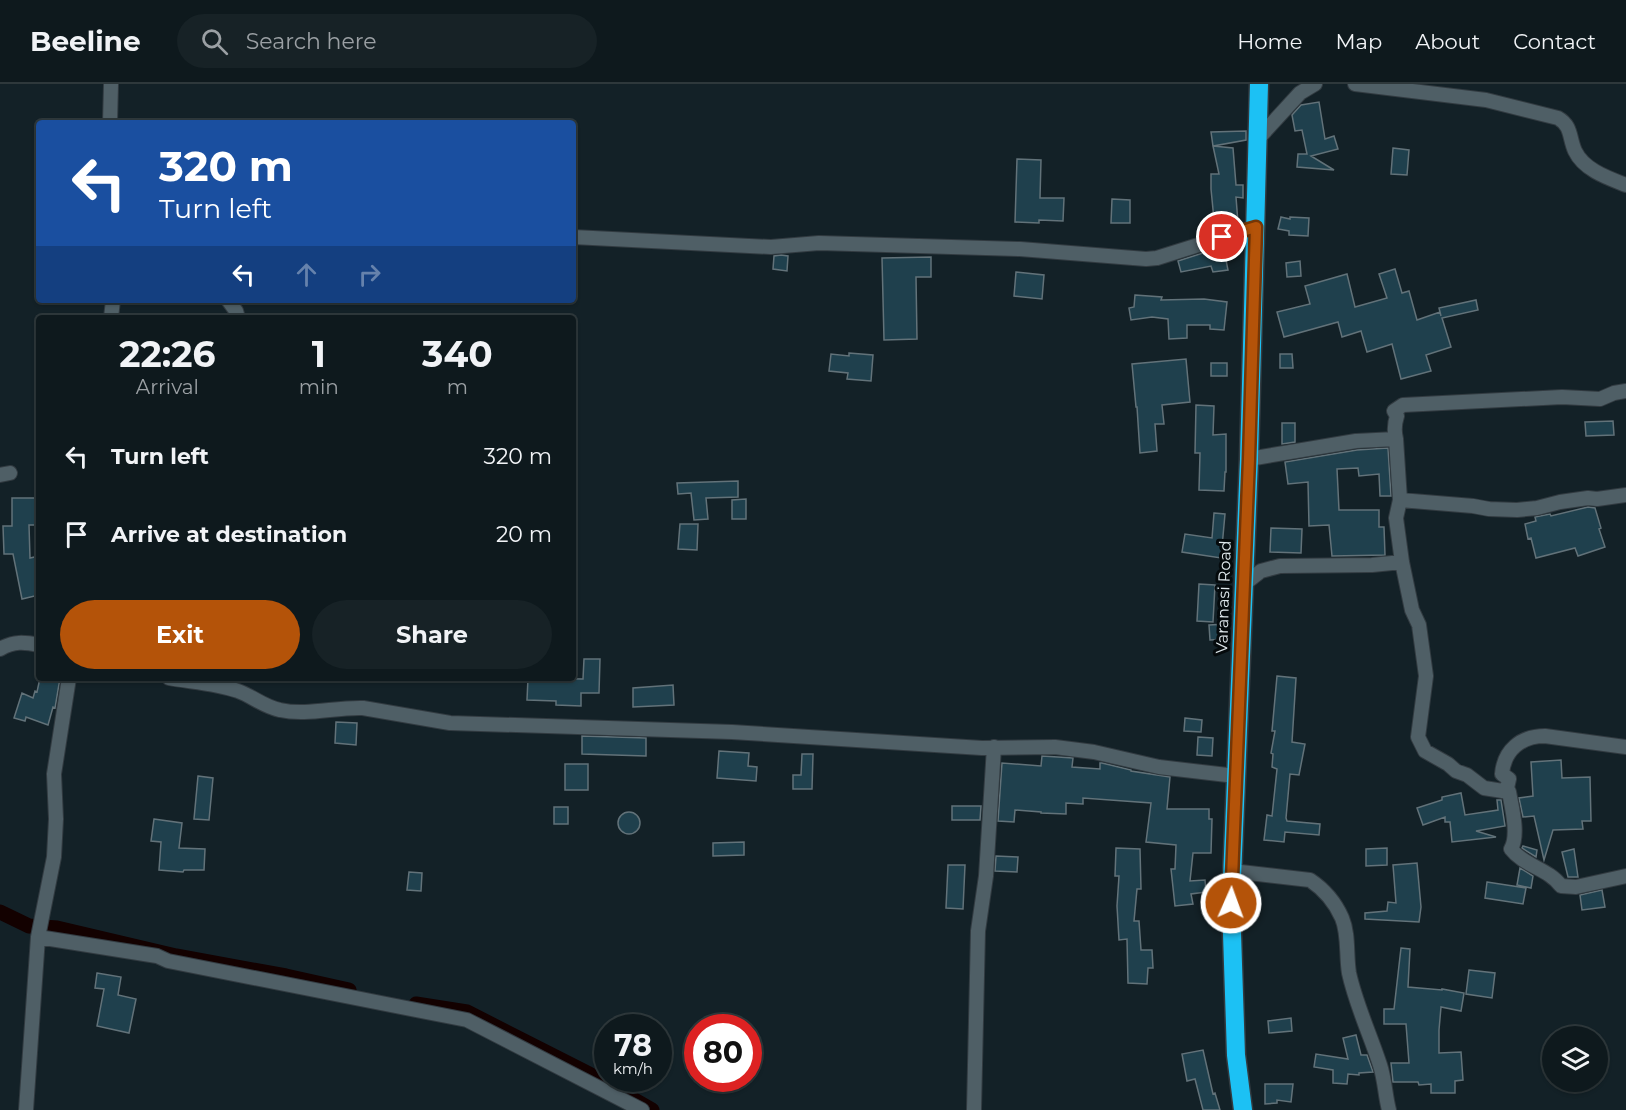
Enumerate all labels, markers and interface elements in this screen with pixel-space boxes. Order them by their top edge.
search box [177,14,597,68]
text: Beeline [30,24,141,58]
icon: search [198,25,231,58]
text: Search here [246,28,377,55]
text: Home [1237,29,1302,54]
text: Map [1335,29,1382,54]
text: About [1415,29,1480,54]
text: Contact [1513,29,1596,54]
text: 320 m [159,140,293,192]
icon: left [60,144,138,222]
text: Turn left [159,192,272,225]
pin [1196,211,1247,262]
icon: arrive [1205,220,1238,253]
icon: left [227,258,260,291]
icon: ahead [290,258,323,291]
icon: right [353,258,386,291]
text: 22:26 [119,332,215,376]
text: 1 [312,332,326,376]
text: 340 [422,332,493,376]
text: Arrival [136,375,199,399]
text: min [299,375,339,399]
text: m [447,375,468,399]
icon: left [60,440,93,473]
text: Turn left [111,443,209,470]
text: 320 m [484,443,552,470]
icon: arrive [60,518,93,551]
text: Arrive at destination [111,521,347,548]
text: 20 m [496,521,552,548]
street label: Varanasi Road [1212,540,1235,654]
button: Exit [60,600,300,669]
button: Share [312,600,552,669]
position arrow [1199,871,1263,935]
speed limit sign: 80 [684,1014,762,1092]
map controls [1542,1026,1608,1092]
button: layers [1542,1026,1608,1092]
text: 78 [614,1027,652,1064]
text: km/h [613,1059,653,1078]

